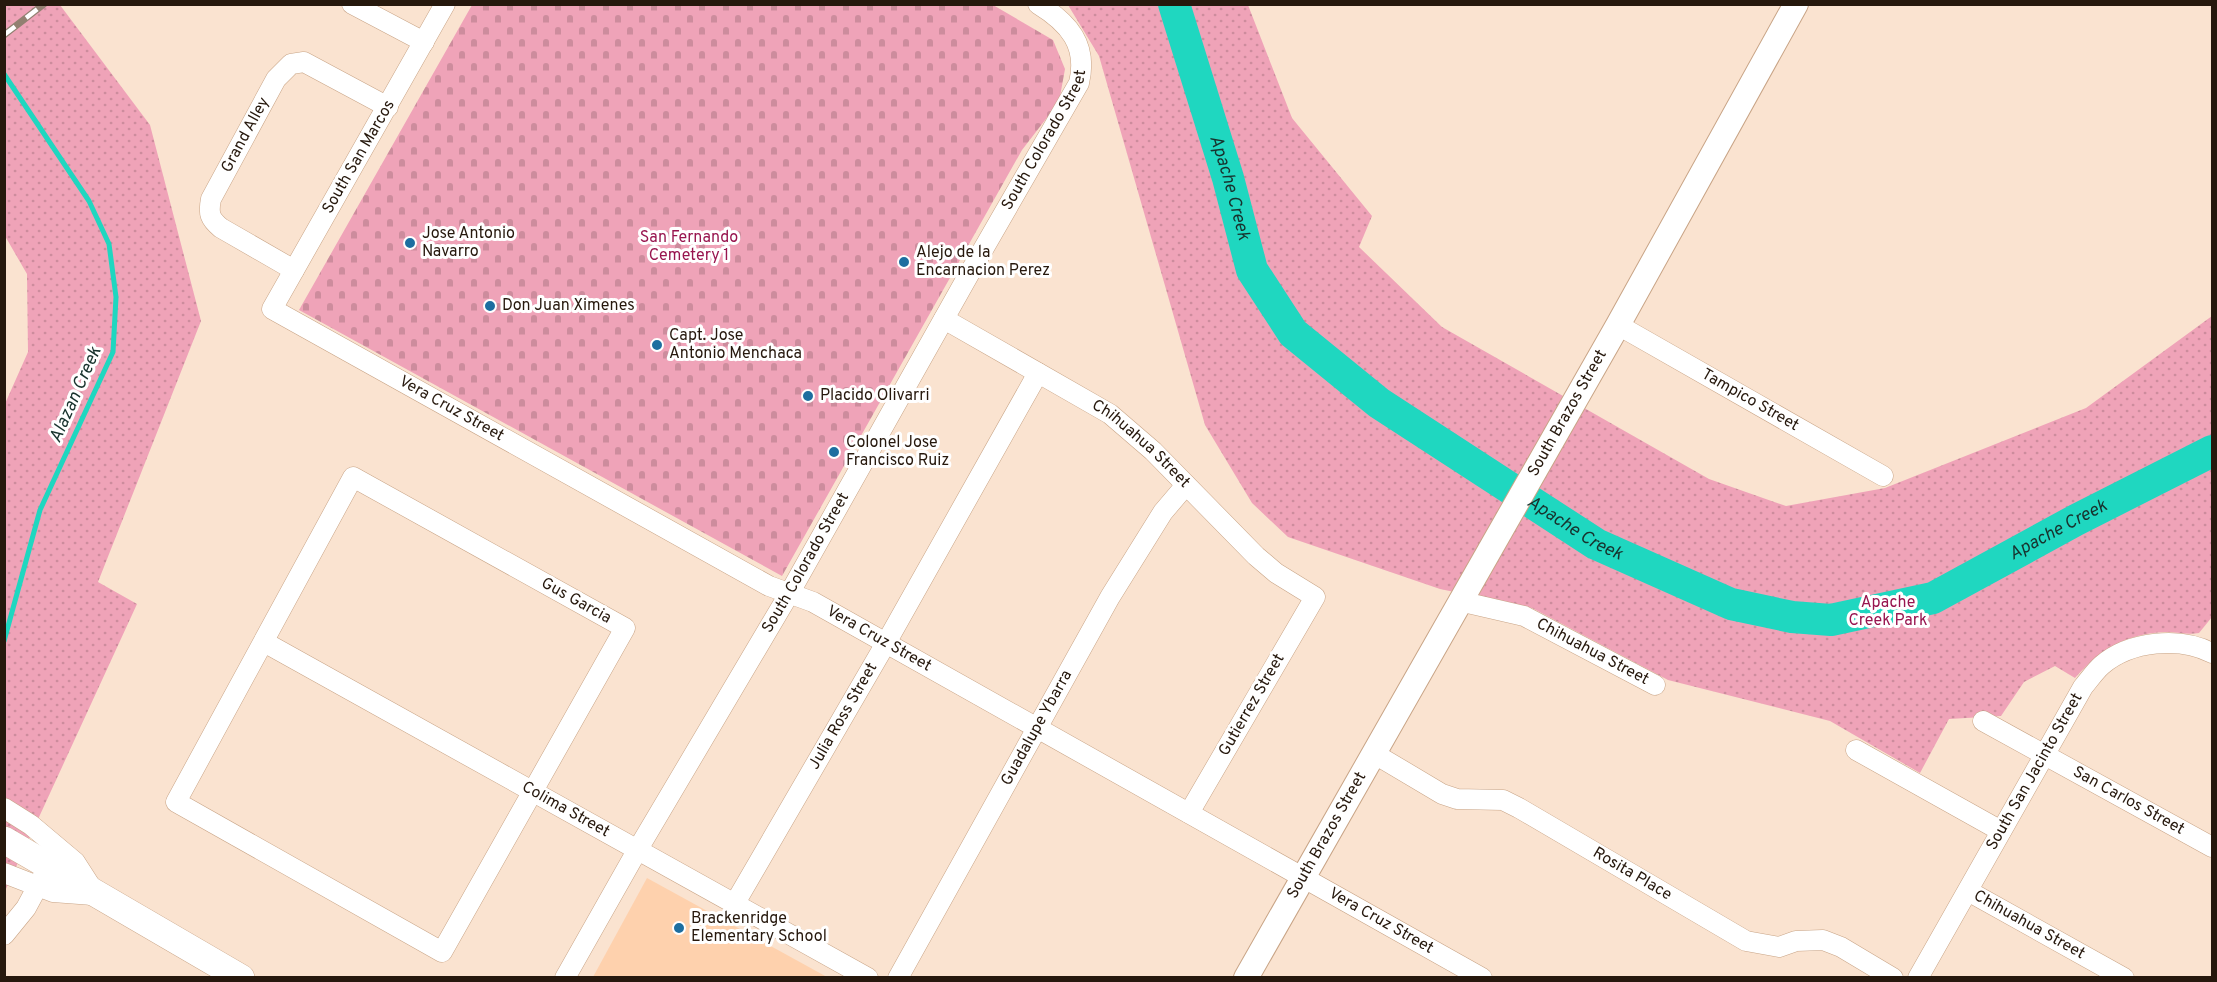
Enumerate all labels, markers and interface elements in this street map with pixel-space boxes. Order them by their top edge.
street label: South Colorado Street [998,69,1091,214]
street label: Grand Alley [217,94,274,176]
street label: South San Marcos [318,97,400,217]
water label: Apache Creek [1204,132,1256,244]
place label: Jose Antonio Navarro [422,224,515,262]
park label: San Fernando Cemetery 1 [640,228,738,266]
marker: Jose Antonio Navarro [403,236,417,250]
place label: Alejo de la Encarnacion Perez [916,243,1050,281]
marker: Alejo de la Encarnacion Perez [897,255,911,269]
place label: Don Juan Ximenes [502,296,635,316]
marker: Don Juan Ximenes [483,299,497,313]
place label: Capt. Jose Antonio Menchaca [669,326,802,364]
marker: Capt. Jose Antonio Menchaca [650,338,664,352]
water label: Alazan Creek [45,342,108,447]
street label: South Brazos Street [1524,346,1612,480]
street label: Tampico Street [1698,365,1802,436]
street label: Vera Cruz Street [395,372,507,446]
place label: Placido Olivarri [820,386,929,406]
marker: Placido Olivarri [801,389,815,403]
street label: Chihuahua Street [1088,396,1194,492]
place label: Colonel Jose Francisco Ruiz [846,433,949,471]
marker: Colonel Jose Francisco Ruiz [827,445,841,459]
street label: South Colorado Street [758,489,854,637]
water label: Apache Creek [1522,491,1627,566]
water label: Apache Creek [2005,494,2112,566]
street label: Gus Garcia [537,574,615,628]
park label: Apache Creek Park [1849,593,1927,631]
street label: Vera Cruz Street [823,602,935,676]
street label: Chihuahua Street [1533,614,1652,690]
street label: Gutierrez Street [1215,650,1289,760]
street label: Julia Ross Street [805,659,882,773]
street label: Guadalupe Ybarra [997,667,1077,789]
street label: South San Jacinto Street [1982,690,2087,854]
street label: San Carlos Street [2069,762,2188,840]
street label: South Brazos Street [1283,769,1371,902]
street label: Colima Street [518,777,613,842]
street label: Rosita Place [1589,843,1675,905]
street label: Vera Cruz Street [1325,884,1437,959]
street label: Chihuahua Street [1970,886,2088,964]
place label: Brackenridge Elementary School [691,909,827,947]
marker: Brackenridge Elementary School [672,921,686,935]

